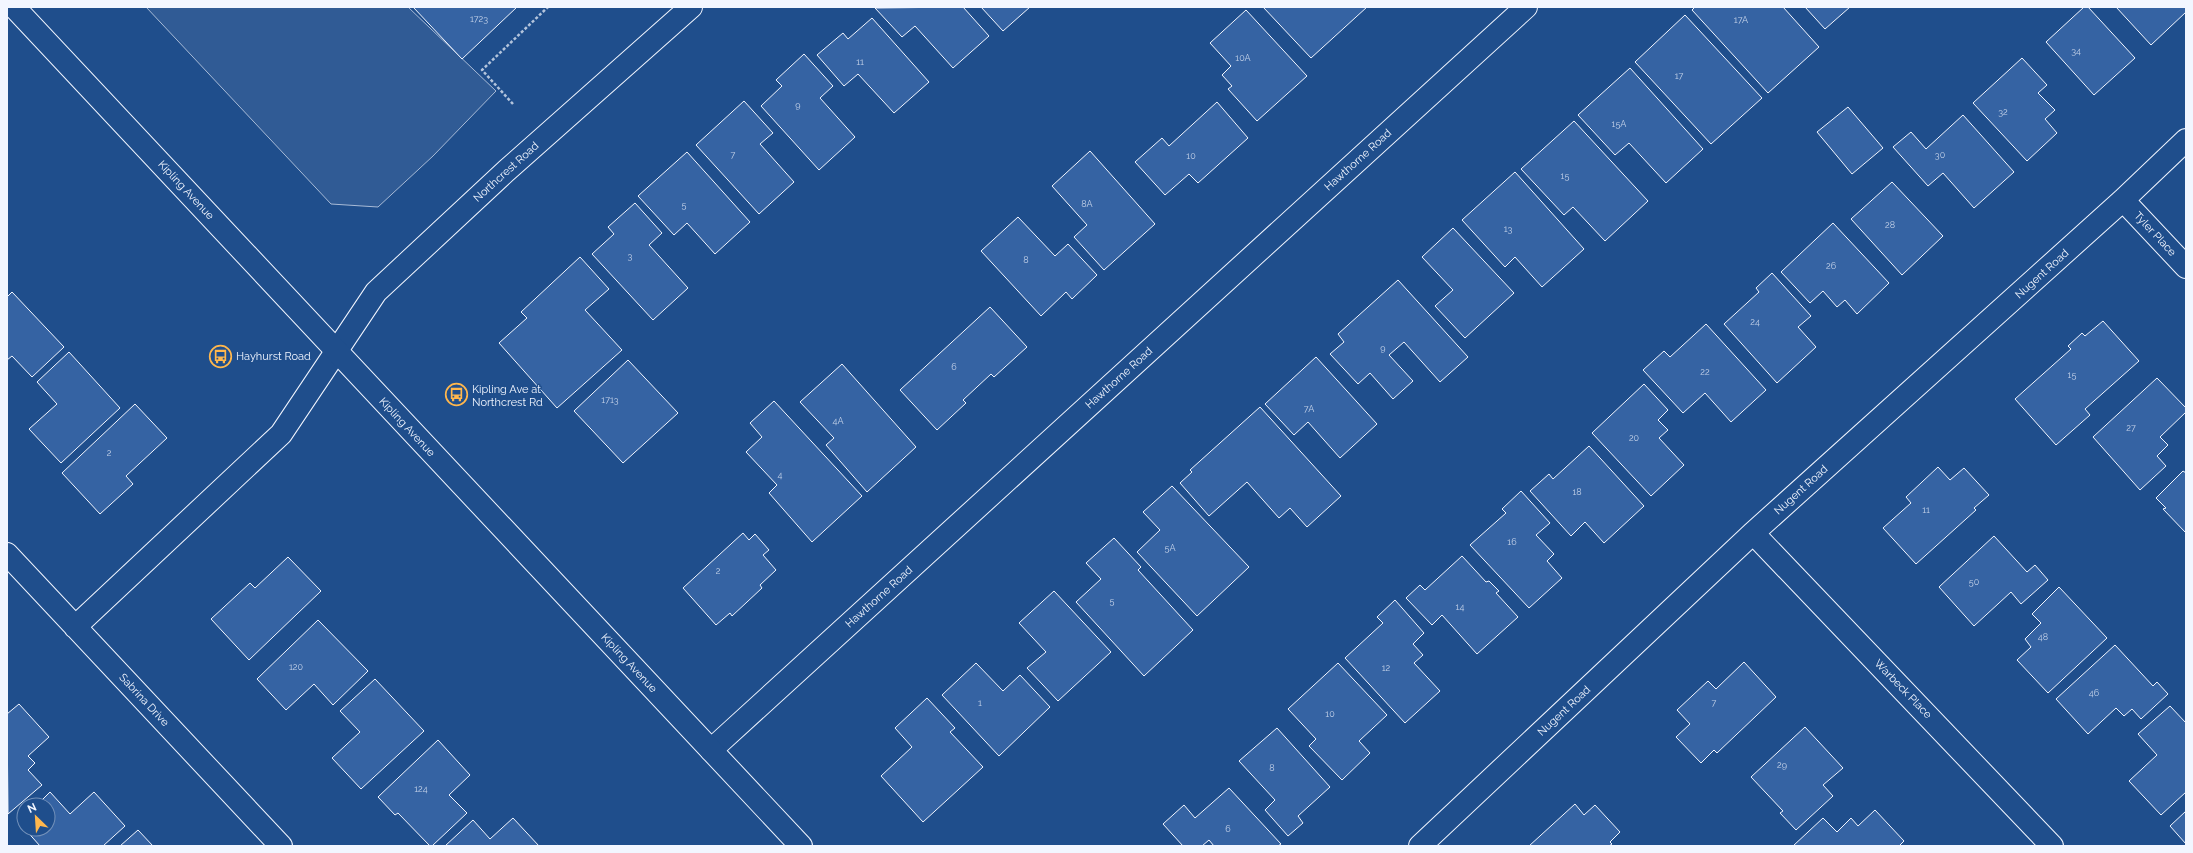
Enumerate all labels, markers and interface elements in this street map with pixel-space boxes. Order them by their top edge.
house number: 1723 [470,14,488,24]
house number: 17A [1734,15,1748,25]
house number: 34 [2071,46,2081,56]
house number: 10A [1235,53,1251,63]
house number: 11 [856,57,864,67]
house number: 17 [1675,71,1683,81]
house number: 9 [795,100,801,110]
house number: 32 [1998,107,2008,117]
house number: 15A [1612,119,1626,129]
street label: Hawthorne Road [1322,126,1394,193]
street label: Northcrest Road [471,139,541,205]
house number: 7 [731,150,736,160]
house number: 30 [1935,150,1946,160]
house number: 10 [1186,151,1196,161]
street label: Kipling Avenue [155,158,217,223]
house number: 15 [1561,171,1569,181]
house number: 8A [1081,199,1093,209]
house number: 5 [682,200,687,210]
street label: Tyler Place [2131,209,2179,259]
house number: 28 [1885,220,1895,230]
house number: 13 [1504,224,1513,234]
street label: Nugent Road [2013,246,2072,301]
house number: 3 [628,251,633,261]
house number: 8 [1023,255,1029,265]
house number: 26 [1826,261,1837,271]
house number: 24 [1750,317,1760,327]
bus stop icon: Hayhurst Road [207,343,233,369]
house number: 9 [1380,343,1386,353]
street label: Hawthorne Road [1083,344,1155,411]
place label: Hayhurst Road [236,350,311,363]
house number: 6 [951,362,957,372]
house number: 22 [1700,367,1710,377]
house number: 15 [2068,370,2076,380]
bus stop icon: Kipling Ave at Northcrest Rd [443,382,469,408]
place label: Kipling Ave at Northcrest Rd [472,383,543,409]
street label: Kipling Avenue [376,395,438,460]
house number: 1713 [601,395,619,405]
house number: 7A [1304,404,1314,414]
house number: 4A [833,416,844,426]
house number: 27 [2126,423,2136,433]
house number: 20 [1629,433,1640,443]
house number: 2 [107,448,112,458]
street label: Nugent Road [1772,462,1831,517]
house number: 4 [778,470,783,480]
house number: 18 [1572,487,1582,497]
house number: 11 [1922,505,1930,515]
house number: 16 [1507,537,1517,547]
house number: 5A [1165,543,1176,553]
street label: Hawthorne Road [843,563,915,630]
house number: 2 [716,566,721,576]
house number: 50 [1969,577,1980,587]
house number: 5 [1110,596,1115,606]
house number: 14 [1456,602,1464,612]
street label: Kipling Avenue [598,631,660,696]
house number: 48 [2038,632,2048,642]
street label: Warbeck Place [1872,657,1935,722]
house number: 120 [289,662,304,672]
house number: 12 [1382,663,1391,673]
street label: Sabrina Drive [116,671,172,729]
street label: Nugent Road [1535,683,1593,739]
house number: 46 [2089,688,2100,698]
house number: 1 [978,698,982,708]
house number: 7 [1712,698,1717,708]
house number: 10 [1325,709,1335,719]
house number: 29 [1777,760,1787,770]
house number: 8 [1269,763,1275,773]
house number: 124 [414,784,428,794]
north arrow [16,797,56,837]
text: N [25,801,39,816]
house number: 6 [1225,824,1231,834]

